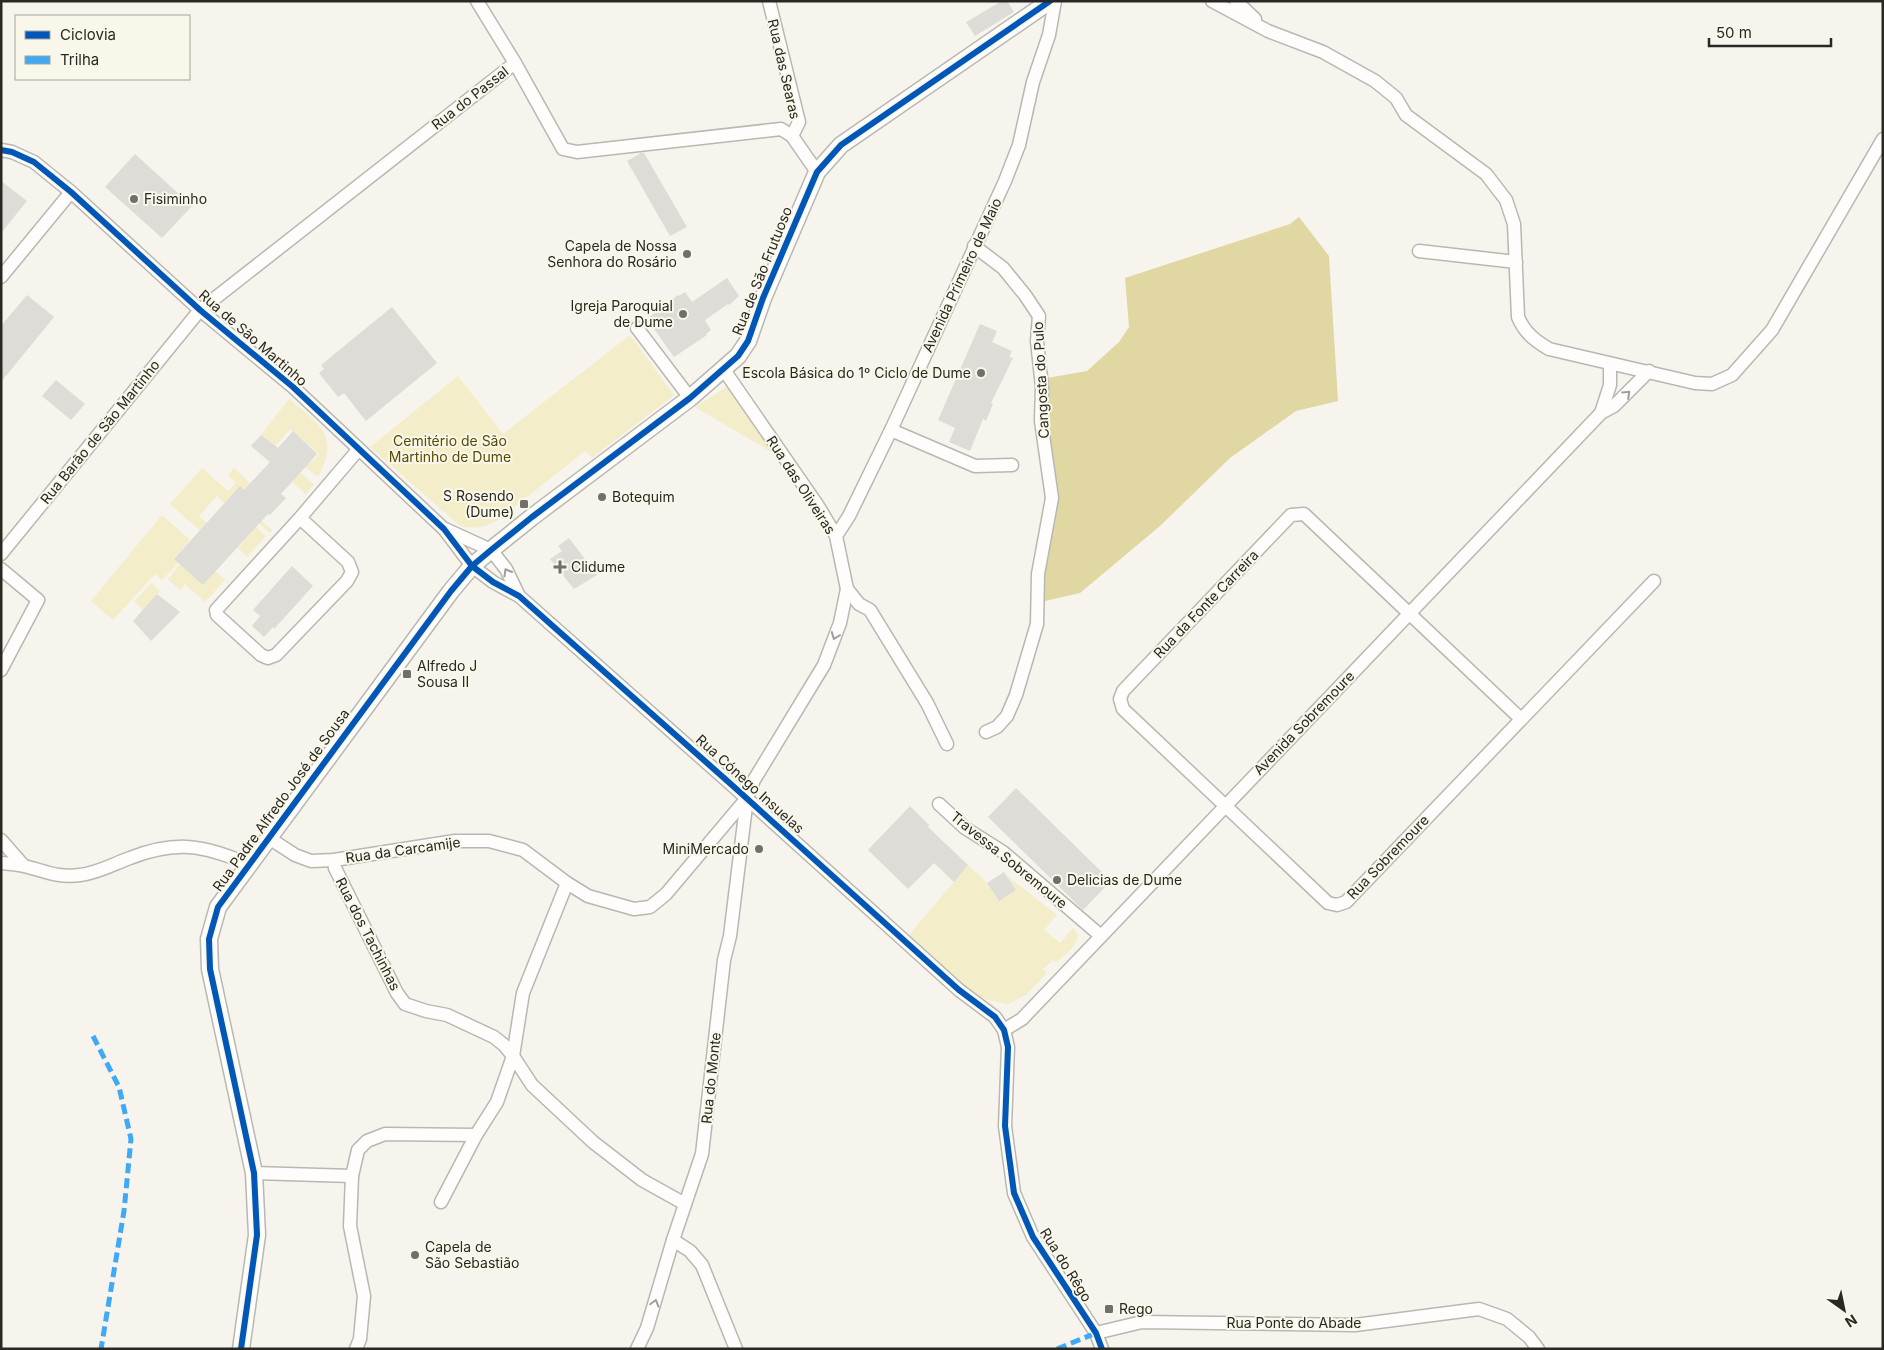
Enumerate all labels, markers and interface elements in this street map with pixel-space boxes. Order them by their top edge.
legend [15,15,190,80]
scale bar [1709,15,1832,47]
street label: Rua das Searas [765,17,804,121]
text: 50 m [1716,23,1752,42]
text: Ciclovia [60,25,116,44]
text: Trilha [60,50,99,69]
street label: Rua do Passal [428,62,512,133]
place label: Fisiminho [144,190,207,207]
marker: Fisiminho [128,193,140,205]
street label: Avenida Primeiro de Maio [918,195,1005,355]
street label: Rua de São Frutuoso [728,204,795,338]
place label: Capela de Nossa Senhora do Rosário [547,237,677,270]
marker: Capela de Nossa Senhora do Rosário [681,248,693,260]
street label: Rua de São Martinho [196,286,311,389]
place label: Igreja Paroquial de Dume [571,297,673,330]
marker: Igreja Paroquial de Dume [677,308,689,320]
street label: Cangosta do Pulo [1029,321,1052,439]
street label: Rua Barão de São Martinho [36,356,163,507]
place label: Escola Básica do 1º Ciclo de Dume [742,364,971,381]
marker: Escola Básica do 1º Ciclo de Dume [975,367,987,379]
one-way arrow [1621,391,1630,400]
park label: Cemitério de São Martinho de Dume [389,432,511,465]
street label: Rua das Oliveiras [763,432,840,537]
place label: S Rosendo (Dume) [443,487,514,520]
place label: Botequim [612,488,675,505]
marker: Botequim [596,491,608,503]
marker: S Rosendo (Dume) [518,498,530,510]
street label: Rua da Fonte Carreira [1150,546,1262,661]
place label: Clidume [571,558,625,575]
marker: Clidume [553,560,567,574]
one-way arrow [503,569,513,578]
one-way arrow [831,631,841,640]
place label: Alfredo J Sousa II [417,657,477,690]
street label: Avenida Sobremoure [1250,667,1358,778]
marker: Alfredo J Sousa II [401,668,413,680]
street label: Rua Padre Alfredo José de Sousa [209,705,353,894]
street label: Rua Cónego Insuelas [693,731,808,837]
street label: Travessa Sobremoure [948,807,1071,912]
street label: Rua Sobremoure [1343,811,1432,902]
street label: Rua da Carcamije [344,833,461,866]
place label: MiniMercado [662,840,749,857]
marker: MiniMercado [753,843,765,855]
place label: Delicias de Dume [1067,871,1182,888]
street label: Rua dos Tachinhas [333,874,404,993]
marker: Delicias de Dume [1051,874,1063,886]
street label: Rua do Monte [697,1031,724,1125]
street label: Rua do Rêgo [1037,1225,1096,1305]
place label: Capela de São Sebastião [425,1238,520,1271]
marker: Capela de São Sebastião [409,1249,421,1261]
north arrow [1819,1285,1869,1335]
one-way arrow [649,1300,659,1308]
place label: Rego [1119,1300,1153,1317]
marker: Rego [1103,1303,1115,1315]
text: N [1842,1311,1860,1331]
street label: Rua Ponte do Abade [1226,1314,1362,1331]

